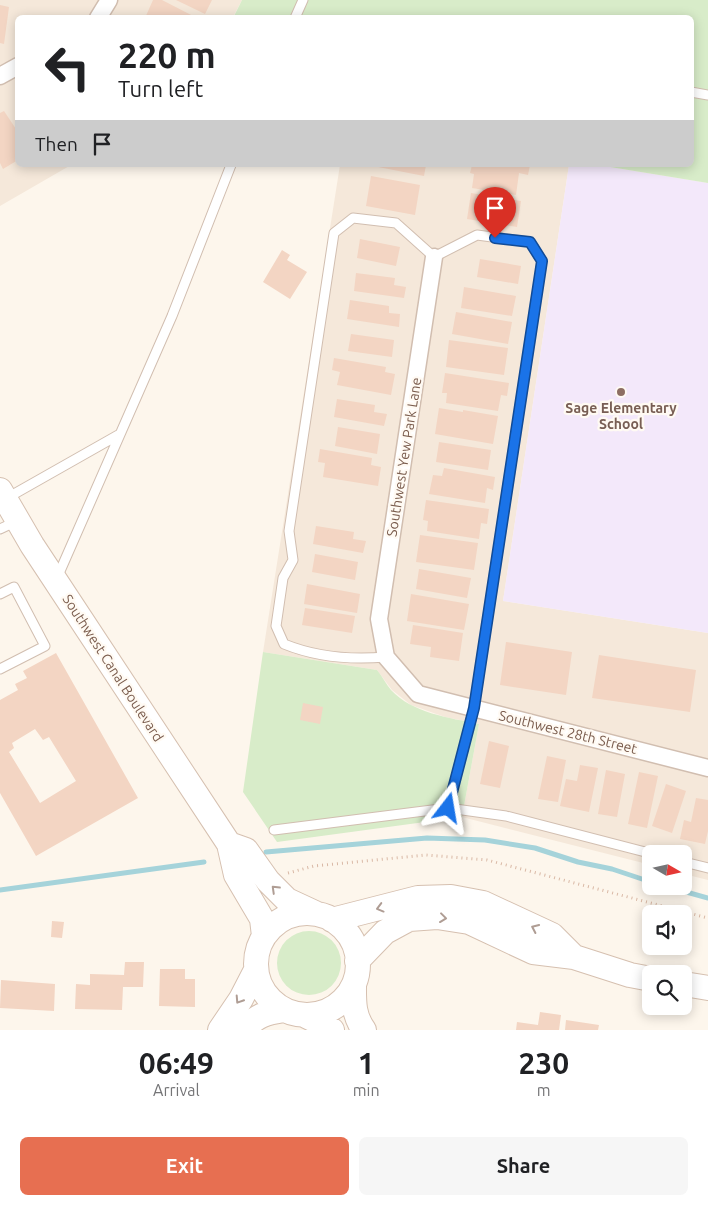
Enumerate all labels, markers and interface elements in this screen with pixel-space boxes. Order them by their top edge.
icon: left [35,35,100,100]
text: 220 m [118,35,216,75]
text: Turn left [118,76,203,101]
icon: arrive [88,130,116,158]
text: Then [35,133,78,155]
pin [474,187,516,238]
icon: arrive [481,194,509,222]
street label: Southwest Yew Park Lane [384,376,424,538]
marker: Sage Elementary School [615,386,627,398]
place label: Sage Elementary School [565,400,677,432]
street label: Southwest Canal Boulevard [59,591,167,745]
street label: Southwest 28th Street [497,707,639,757]
position arrow [421,781,473,833]
north arrow [642,845,692,895]
map controls [642,845,692,1015]
one-way arrow [272,886,281,895]
one-way arrow [377,903,385,913]
button: sound [642,905,692,955]
one-way arrow [439,913,447,923]
one-way arrow [532,924,541,934]
button: search [642,965,692,1015]
one-way arrow [236,995,245,1004]
text: 06:49 [139,1046,214,1080]
text: 1 [358,1046,375,1080]
text: 230 [518,1046,569,1080]
text: Arrival [153,1081,200,1099]
text: min [353,1081,380,1099]
text: m [537,1081,551,1099]
button: Exit [20,1137,349,1195]
button: Share [359,1137,688,1195]

